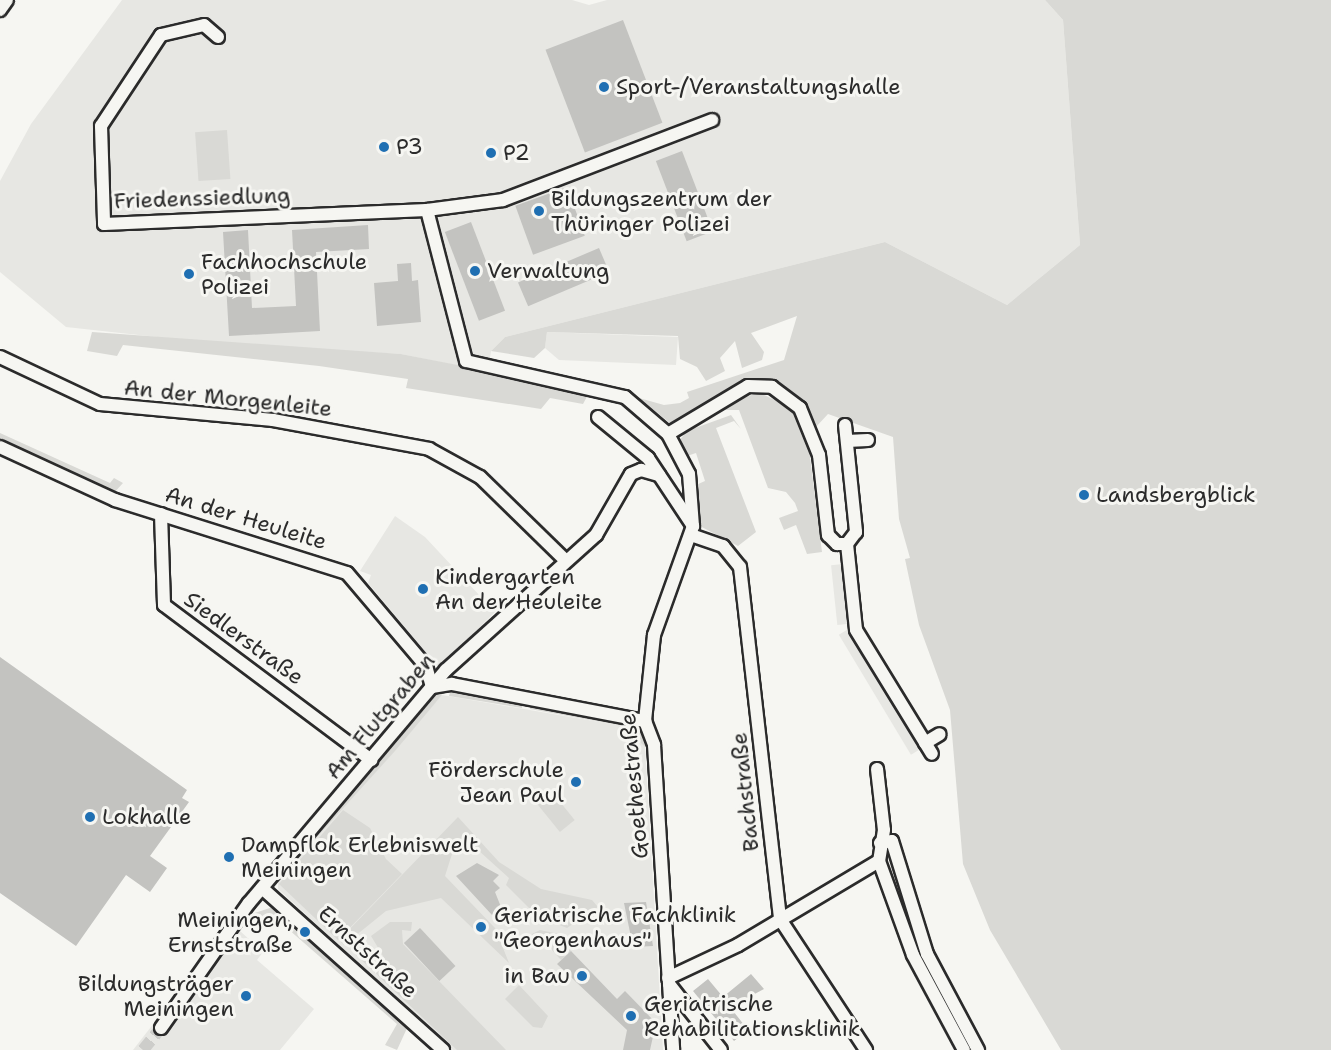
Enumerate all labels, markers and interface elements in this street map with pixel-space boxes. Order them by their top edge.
place label: Sport-/Veranstaltungshalle [616,74,901,100]
marker: Sport-/Veranstaltungshalle [597,80,611,94]
place label: P3 [396,134,423,160]
marker: P3 [377,140,391,154]
place label: P2 [503,140,530,166]
marker: P2 [484,146,498,160]
street label: Friedenssiedlung [113,182,291,214]
place label: Bildungszentrum der Thüringer Polizei [551,185,772,236]
marker: Bildungszentrum der Thüringer Polizei [532,204,546,218]
place label: Fachhochschule Polizei [201,248,367,300]
place label: Verwaltung [487,258,610,284]
marker: Verwaltung [468,264,482,278]
marker: Fachhochschule Polizei [182,267,196,281]
street label: An der Morgenleite [123,374,333,422]
street label: An der Heuleite [162,481,330,555]
place label: Landsbergblick [1096,482,1256,508]
marker: Landsbergblick [1077,488,1091,502]
place label: Kindergarten An der Heuleite [435,563,602,614]
marker: Kindergarten An der Heuleite [416,582,430,596]
street label: Siedlerstraße [179,586,309,690]
street label: Am Flutgraben [320,648,440,784]
street label: Goethestraße [614,712,654,860]
street label: Bachstraße [726,731,764,853]
place label: Förderschule Jean Paul [428,756,564,807]
marker: Förderschule Jean Paul [569,775,583,789]
place label: Lokhalle [102,804,191,830]
marker: Lokhalle [83,810,97,824]
place label: Dampflok Erlebniswelt Meiningen [241,831,479,882]
marker: Dampflok Erlebniswelt Meiningen [222,850,236,864]
street label: Ernststraße [313,900,423,1004]
place label: Geriatrische Fachklinik "Georgenhaus" [494,901,736,952]
place label: Meiningen, Ernststraße [168,906,293,957]
marker: Geriatrische Fachklinik "Georgenhaus" [472,918,490,936]
marker: Meiningen, Ernststraße [298,925,312,939]
place label: in Bau [504,963,570,989]
marker: in Bau [575,969,589,983]
place label: Bildungsträger Meiningen [78,970,234,1022]
marker: Bildungsträger Meiningen [239,989,253,1003]
place label: Geriatrische Rehabilitationsklinik [644,990,860,1042]
marker: Geriatrische Rehabilitationsklinik [622,1007,640,1025]

